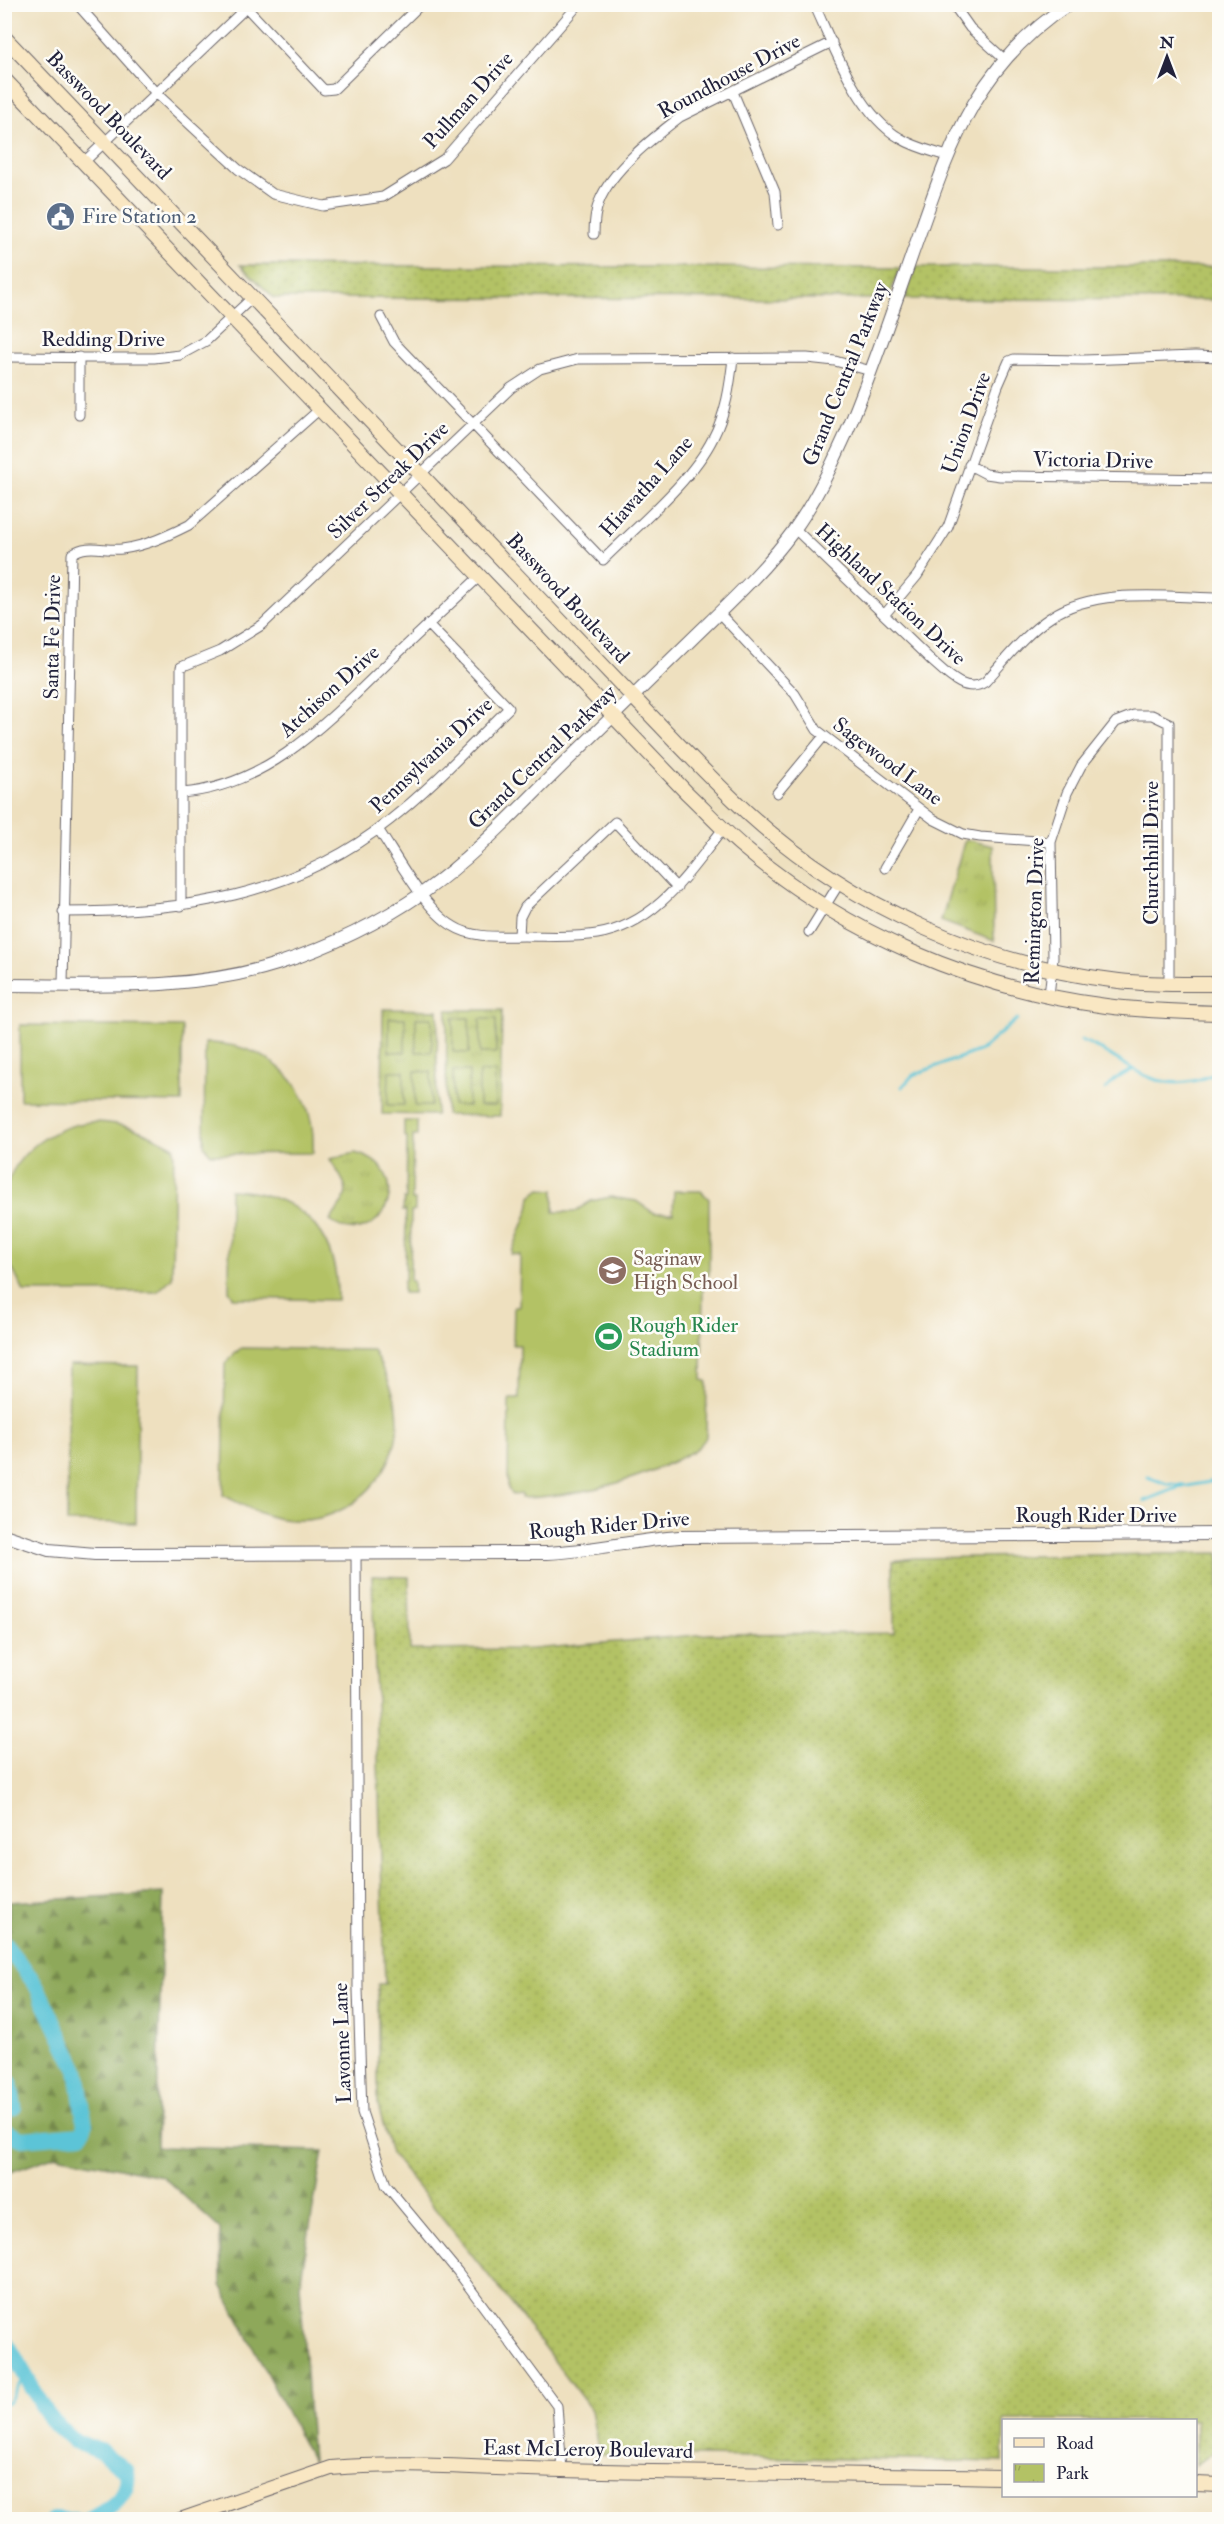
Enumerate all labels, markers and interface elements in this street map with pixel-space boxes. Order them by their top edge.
street label: Roundhouse Drive [653,27,805,125]
north arrow [1137,27,1197,87]
text: N [1159,33,1175,53]
street label: Basswood Boulevard [40,45,178,186]
street label: Pullman Drive [417,46,519,155]
public building icon: Fire Station 2 [45,200,77,232]
place label: Fire Station 2 [82,203,197,230]
street label: Grand Central Parkway [796,277,895,470]
street label: Redding Drive [41,326,165,353]
street label: Union Drive [936,368,998,478]
street label: Silver Streak Drive [322,415,455,545]
street label: Hiawatha Lane [594,430,699,543]
street label: Victoria Drive [1033,446,1154,475]
street label: Highland Station Drive [810,517,972,671]
street label: Basswood Boulevard [500,527,636,670]
street label: Santa Fe Drive [38,574,67,700]
street label: Atchison Drive [273,639,385,744]
street label: Grand Central Parkway [462,679,623,835]
street label: Pennsylvania Drive [364,691,499,819]
street label: Sagewood Lane [827,711,948,812]
street label: Churchhill Drive [1138,781,1165,925]
street label: Remington Drive [1018,837,1051,985]
place label: Saginaw High School [633,1245,739,1296]
school or university icon: Saginaw High School [596,1254,628,1286]
place label: Rough Rider Stadium [629,1312,738,1363]
sports icon: Rough Rider Stadium [592,1321,624,1353]
street label: Rough Rider Drive [1015,1502,1177,1529]
street label: Rough Rider Drive [527,1505,691,1546]
street label: Lavonne Lane [327,1982,358,2104]
legend [1002,2419,1197,2497]
text: Road [1056,2432,1094,2455]
street label: East McLeroy Boulevard [483,2434,694,2465]
text: Park [1056,2462,1089,2485]

